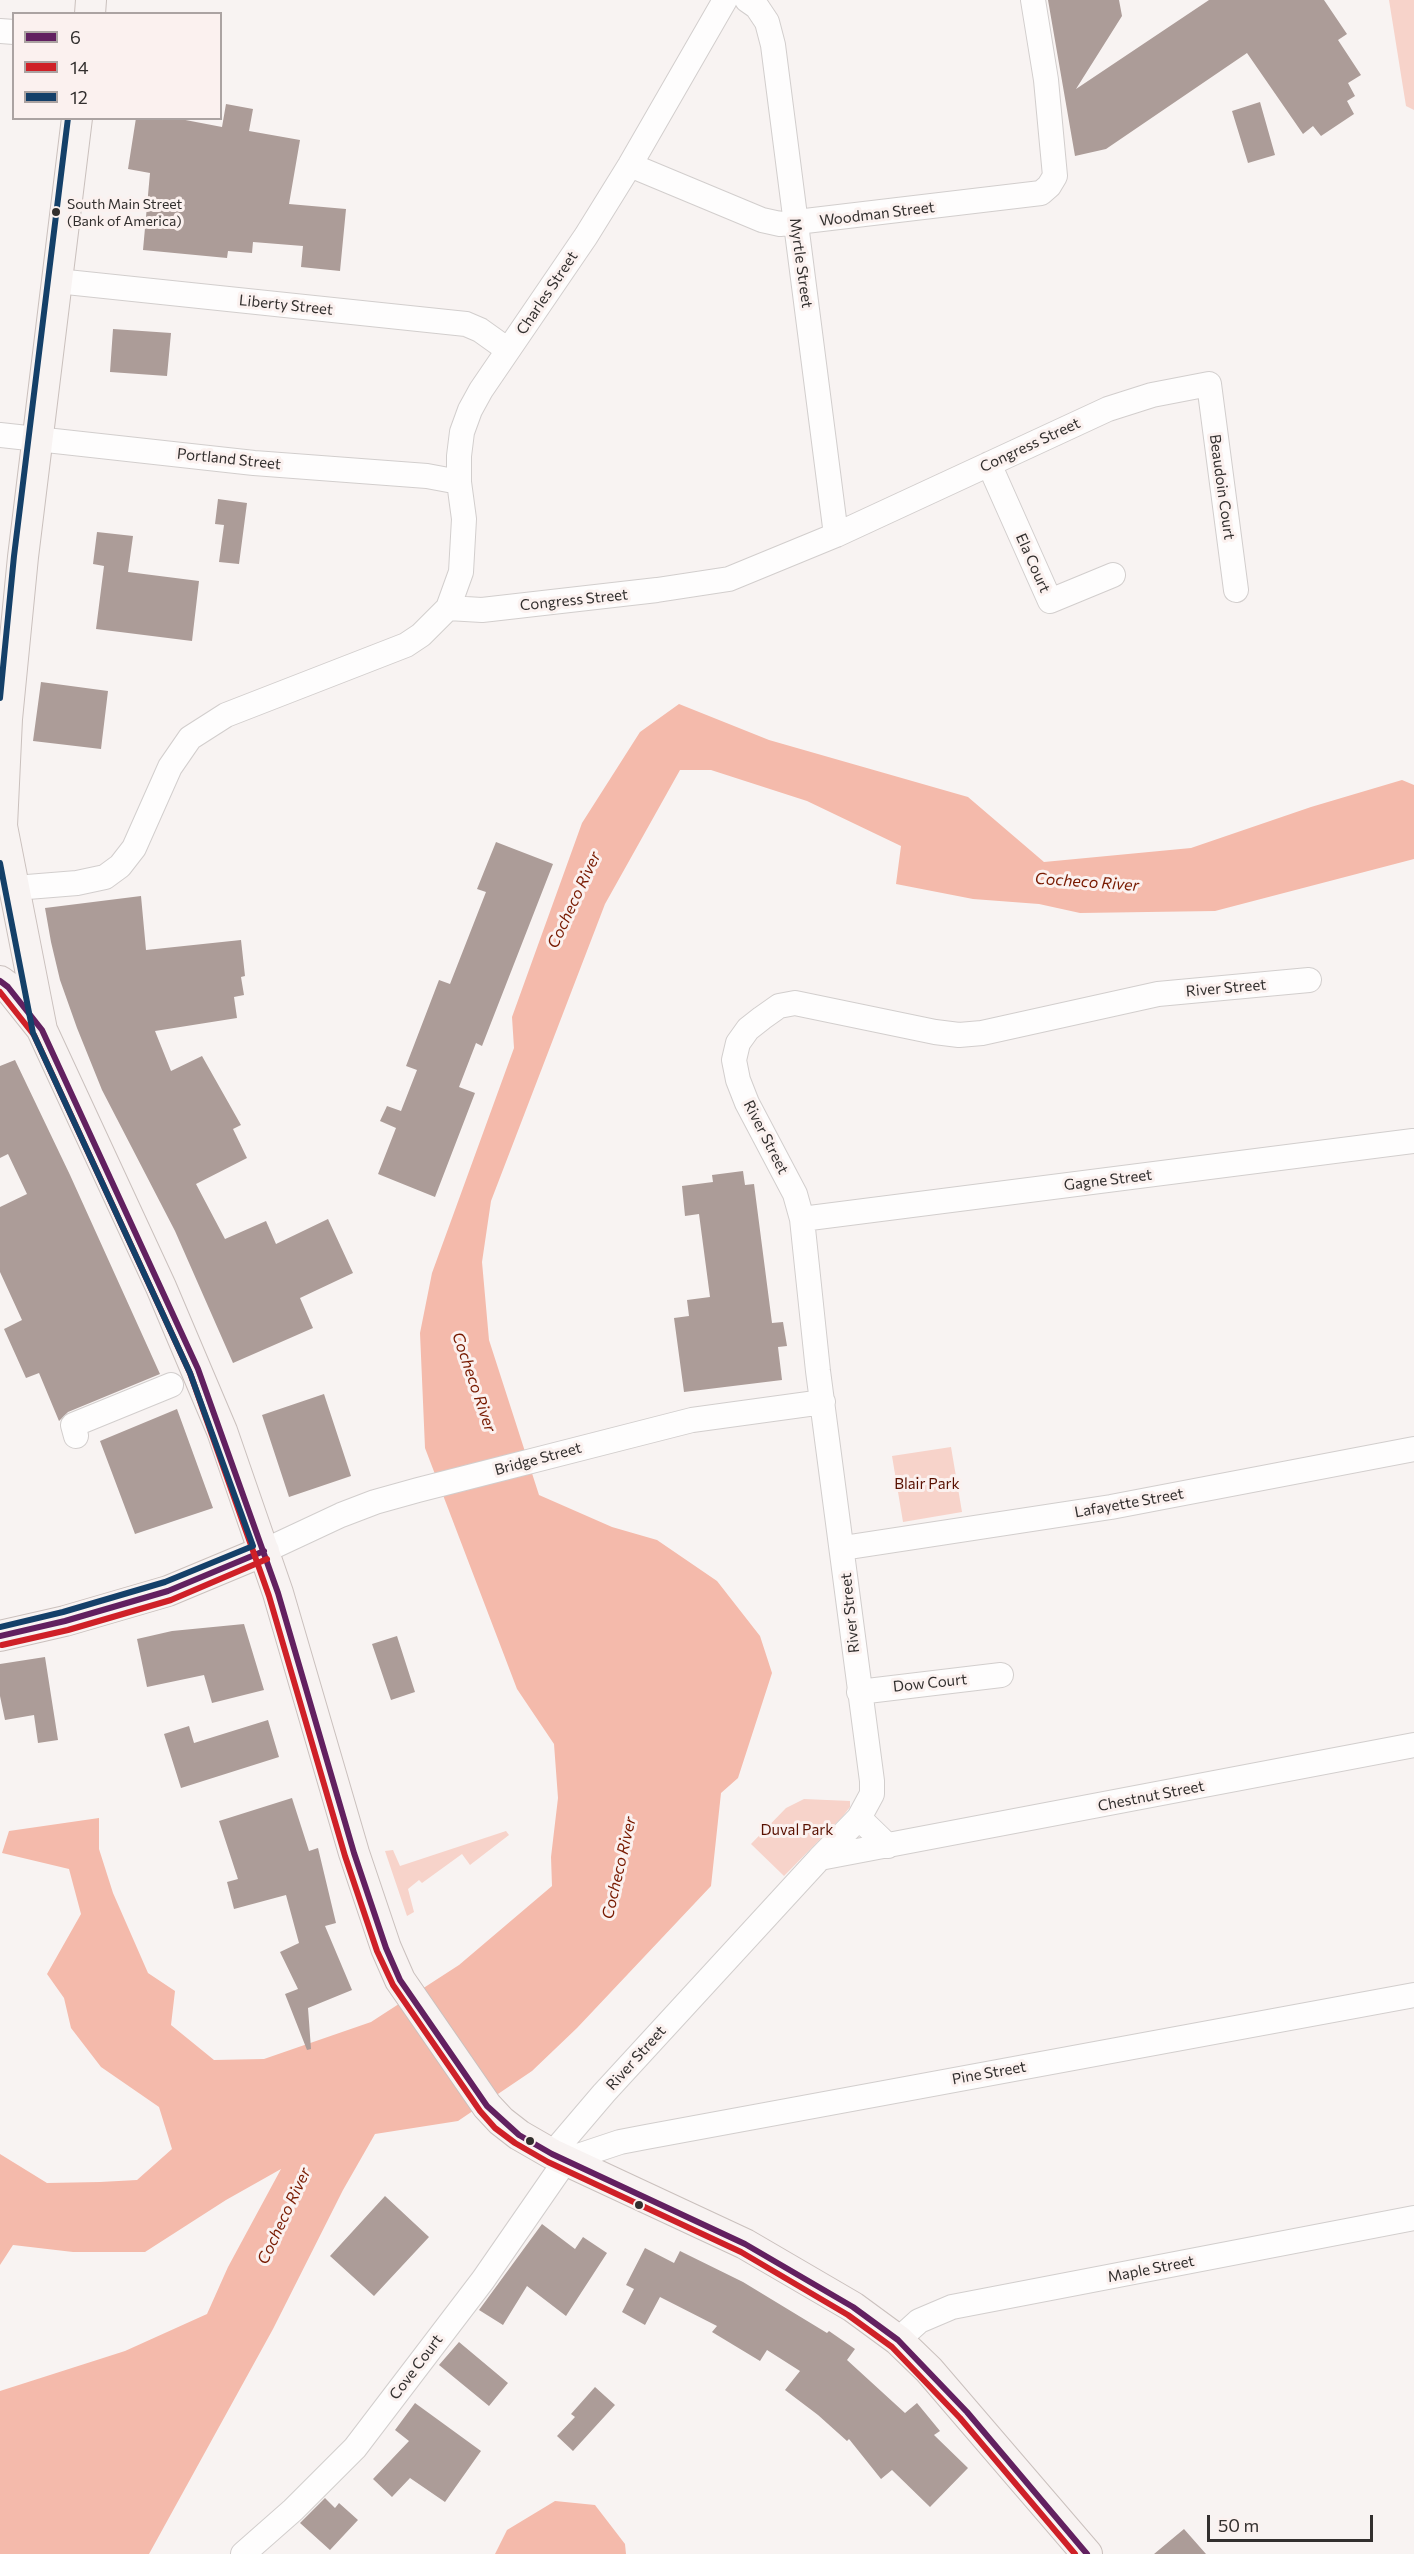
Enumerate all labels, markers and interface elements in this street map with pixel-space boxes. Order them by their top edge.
legend [12,12,222,120]
text: 6 [70,26,81,48]
text: 14 [70,56,89,78]
text: 12 [70,86,88,108]
place label: South Main Street (Bank of America) [67,196,182,228]
street label: Woodman Street [819,198,935,230]
marker: South Main Street (Bank of America) [50,206,62,218]
street label: Myrtle Street [786,217,816,309]
street label: Charles Street [513,248,581,338]
street label: Liberty Street [238,291,334,319]
street label: Congress Street [977,414,1083,476]
street label: Beaudoin Court [1206,433,1238,541]
street label: Portland Street [176,445,282,473]
street label: Ela Court [1012,530,1054,596]
street label: Congress Street [519,585,629,615]
water label: Cocheco River [543,849,605,951]
water label: Cocheco River [1034,869,1140,895]
street label: River Street [1185,976,1267,1000]
street label: River Street [740,1097,792,1177]
street label: Gagne Street [1063,1166,1153,1194]
water label: Cocheco River [448,1330,500,1434]
street label: Bridge Street [493,1439,583,1479]
park label: Blair Park [894,1475,960,1493]
street label: Lafayette Street [1073,1485,1185,1521]
street label: River Street [837,1572,863,1654]
street label: Dow Court [892,1670,968,1696]
street label: Chestnut Street [1096,1777,1206,1815]
water label: Cocheco River [598,1815,640,1921]
park label: Duval Park [761,1821,833,1839]
street label: River Street [602,2022,670,2094]
street label: Pine Street [950,2058,1028,2088]
unlabelled marker [524,2135,536,2147]
water label: Cocheco River [253,2165,315,2267]
unlabelled marker [633,2199,645,2211]
street label: Maple Street [1106,2252,1196,2286]
street label: Cove Court [386,2331,446,2403]
scale bar [1210,2503,1376,2541]
text: 50 m [1218,2514,1259,2536]

